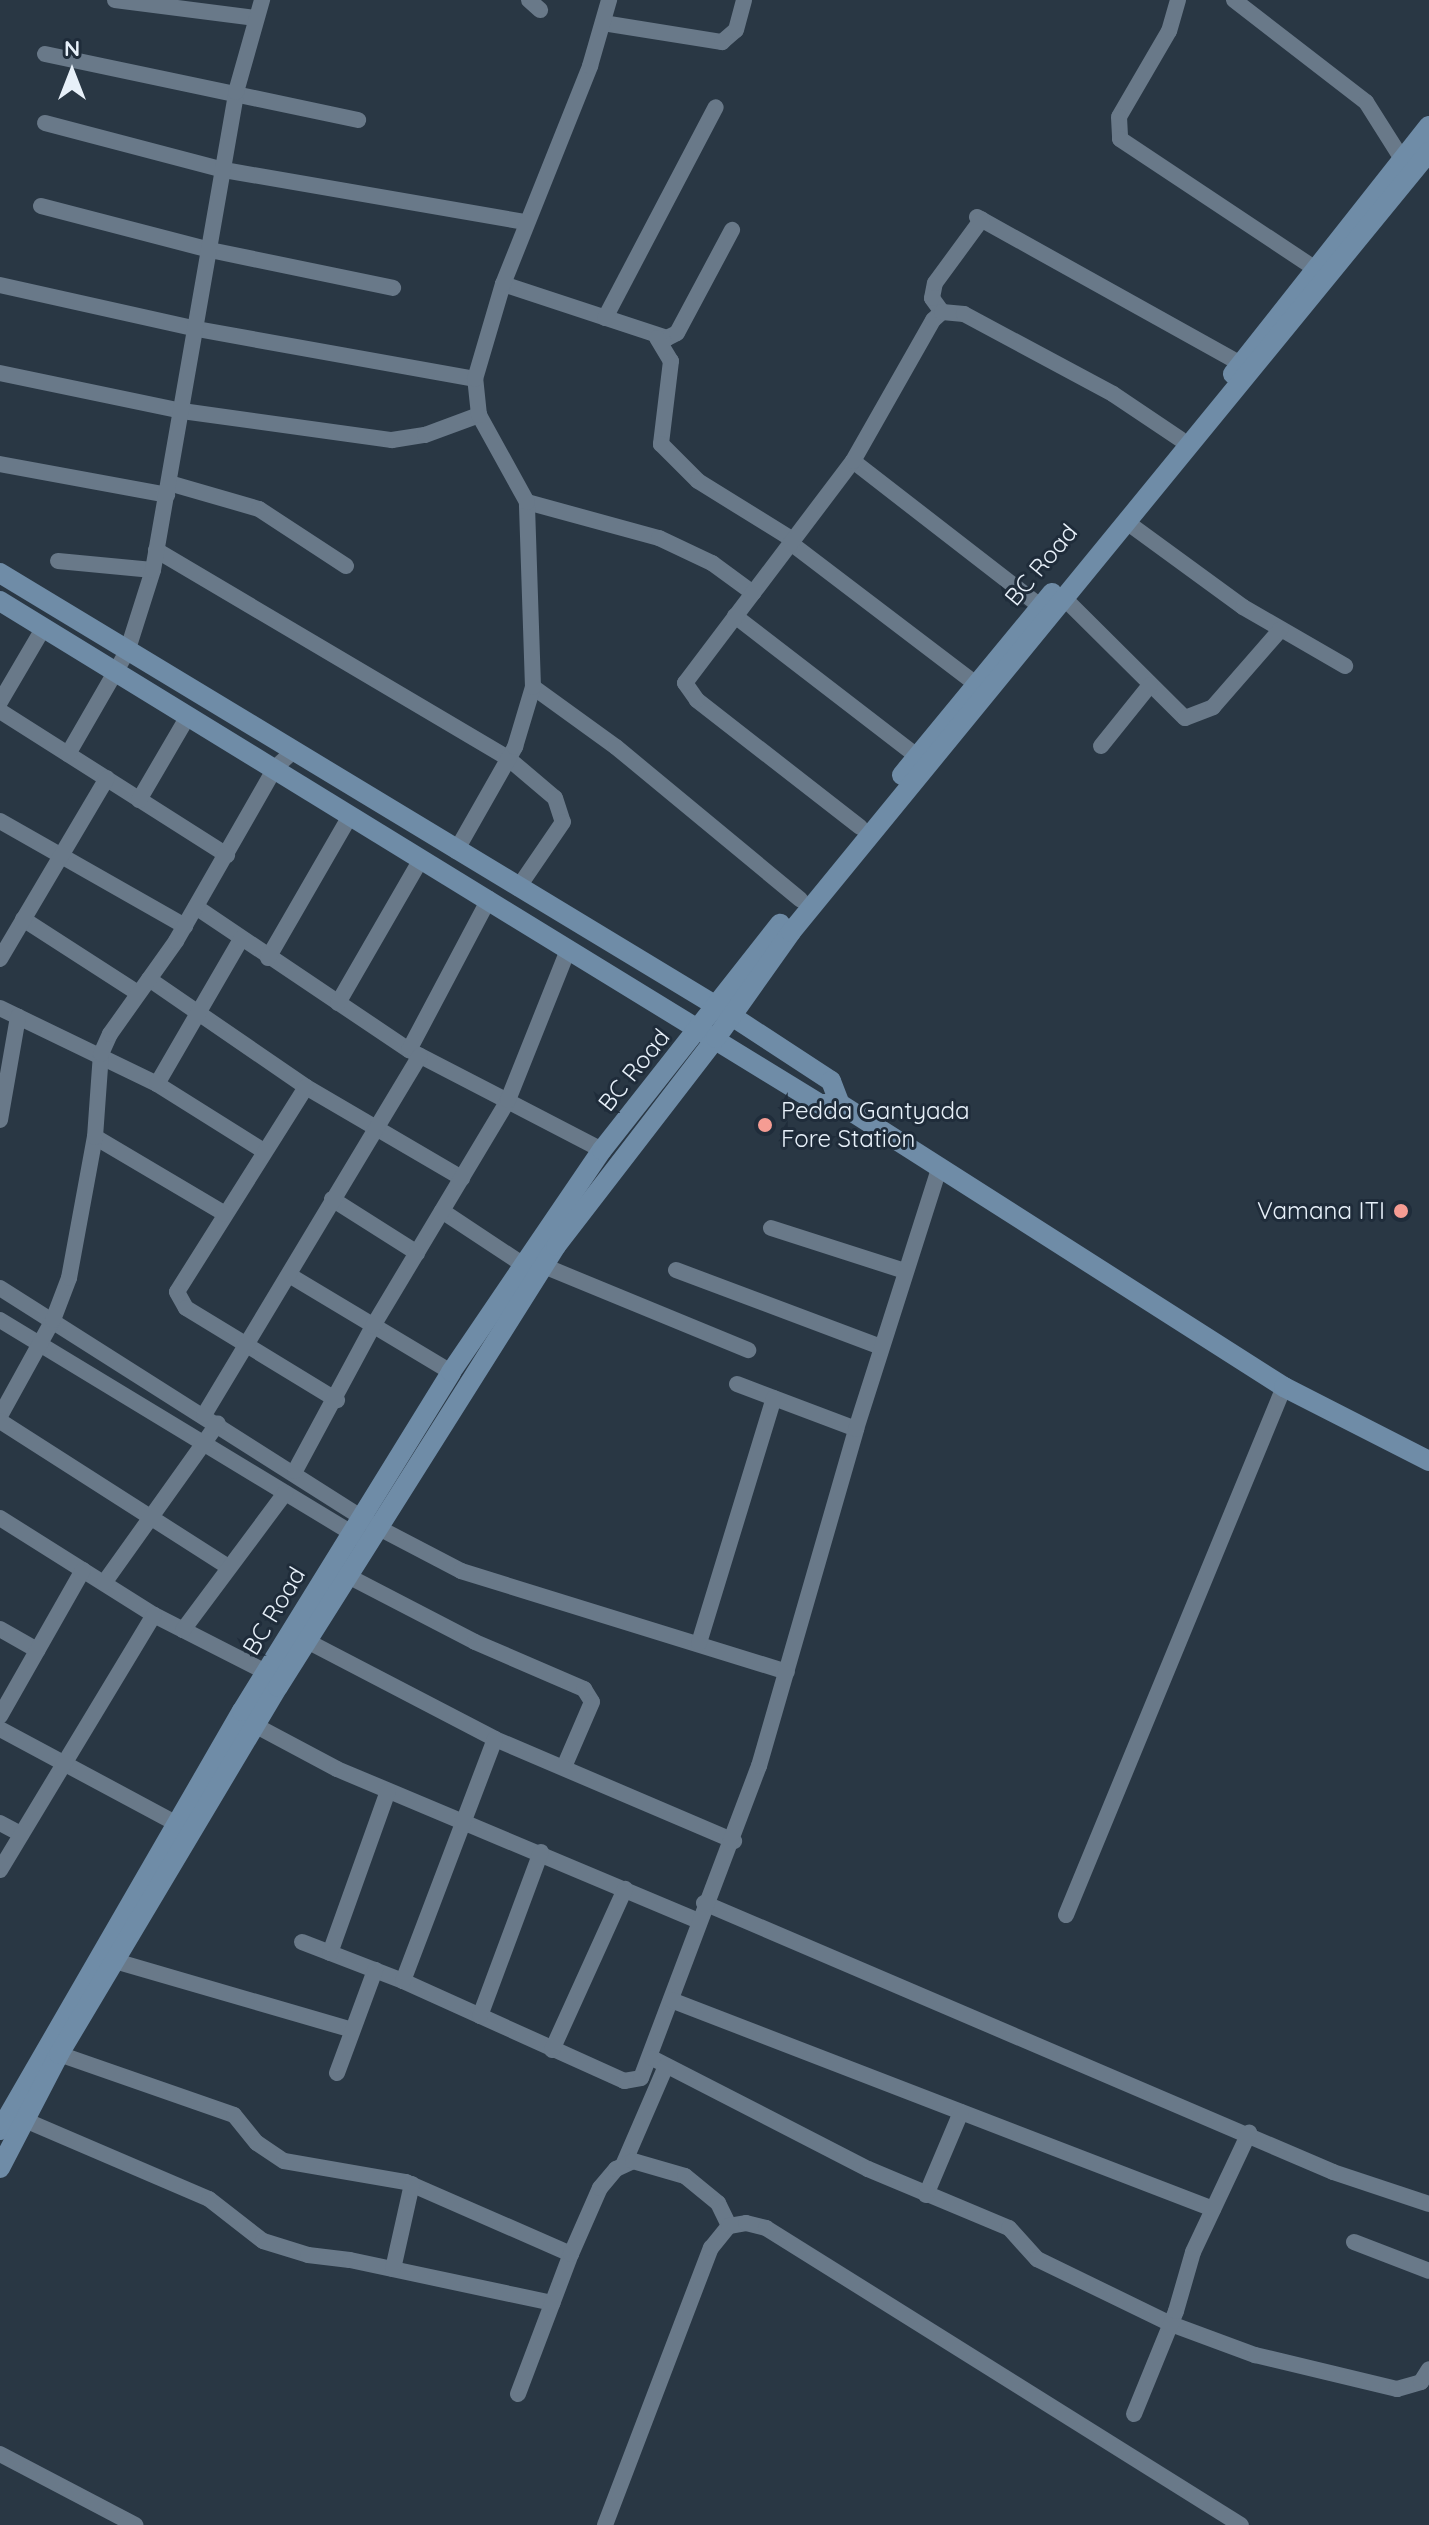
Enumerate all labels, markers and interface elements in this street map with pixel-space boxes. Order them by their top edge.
north arrow [32,32,112,112]
text: N [64,34,80,62]
street label: BC Road [999,518,1083,612]
street label: BC Road [592,1023,676,1117]
place label: Pedda Gantyada Fore Station [781,1097,970,1153]
marker: Pedda Gantyada Fore Station [756,1116,774,1134]
place label: Vamana ITI [1257,1197,1385,1225]
marker: Vamana ITI [1392,1202,1410,1220]
street label: BC Road [237,1562,311,1660]

